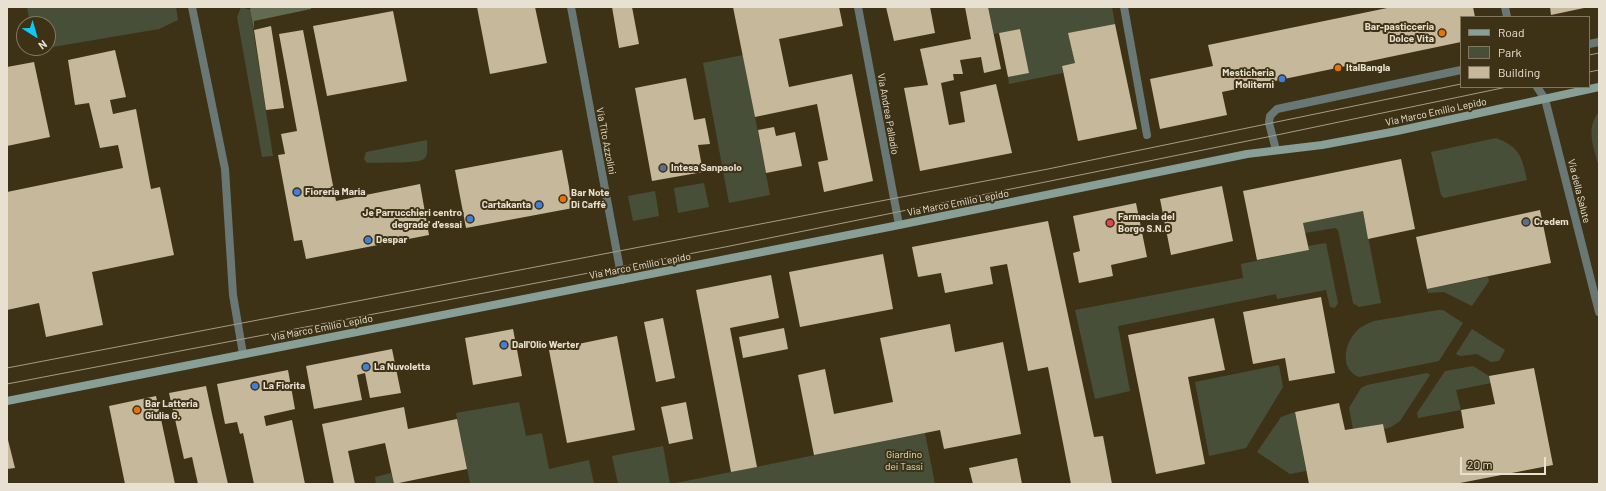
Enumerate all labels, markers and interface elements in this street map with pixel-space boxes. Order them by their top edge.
north arrow [16,16,56,56]
legend [1460,16,1590,88]
place label: Bar-pasticceria Dolce Vita [1365,21,1434,44]
text: Road [1498,25,1525,39]
marker: Bar-pasticceria Dolce Vita [1437,28,1447,38]
text: N [36,38,50,53]
text: Park [1498,45,1522,59]
place label: ItalBangla [1346,62,1390,74]
marker: ItalBangla [1333,63,1343,73]
text: Building [1498,65,1540,79]
place label: Mesticheria Moliterni [1222,67,1274,90]
street label: Via Andrea Palladio [875,72,901,156]
marker: Mesticheria Moliterni [1277,74,1287,84]
street label: Via Marco Emilio Lepido [1384,95,1488,129]
street label: Via Tito Azzolini [594,107,618,175]
street label: Via della Salute [1565,158,1593,224]
place label: Intesa Sanpaolo [671,162,742,174]
marker: Intesa Sanpaolo [658,163,668,173]
place label: Fioreria Maria [305,186,366,198]
marker: Fioreria Maria [292,187,302,197]
place label: Bar Note Di Caffè [571,187,610,210]
street label: Via Marco Emilio Lepido [906,187,1010,219]
marker: Bar Note Di Caffè [558,194,568,204]
place label: Cartakanta [482,199,531,211]
marker: Cartakanta [534,200,544,210]
place label: Je Parrucchieri centro degrade' d'essai [363,207,462,230]
place label: Farmacia del Borgo S.N.C [1118,211,1175,234]
marker: Je Parrucchieri centro degrade' d'essai [465,214,475,224]
place label: Credem [1534,216,1569,228]
marker: Credem [1521,217,1531,227]
marker: Farmacia del Borgo S.N.C [1105,218,1115,228]
place label: Despar [376,234,407,246]
marker: Despar [363,235,373,245]
street label: Via Marco Emilio Lepido [588,250,692,282]
street label: Via Marco Emilio Lepido [270,312,374,344]
place label: Dall'Olio Werter [512,339,579,351]
marker: Dall'Olio Werter [499,340,509,350]
place label: La Nuvoletta [374,361,430,373]
marker: La Nuvoletta [361,362,371,372]
place label: La Fiorita [263,380,305,392]
marker: La Fiorita [250,381,260,391]
place label: Bar Latteria Giulia G. [145,398,198,422]
marker: Bar Latteria Giulia G. [132,405,142,415]
park label: Giardino dei Tassi [885,449,923,472]
scale bar [1462,449,1548,475]
text: 20 m [1467,457,1493,471]

